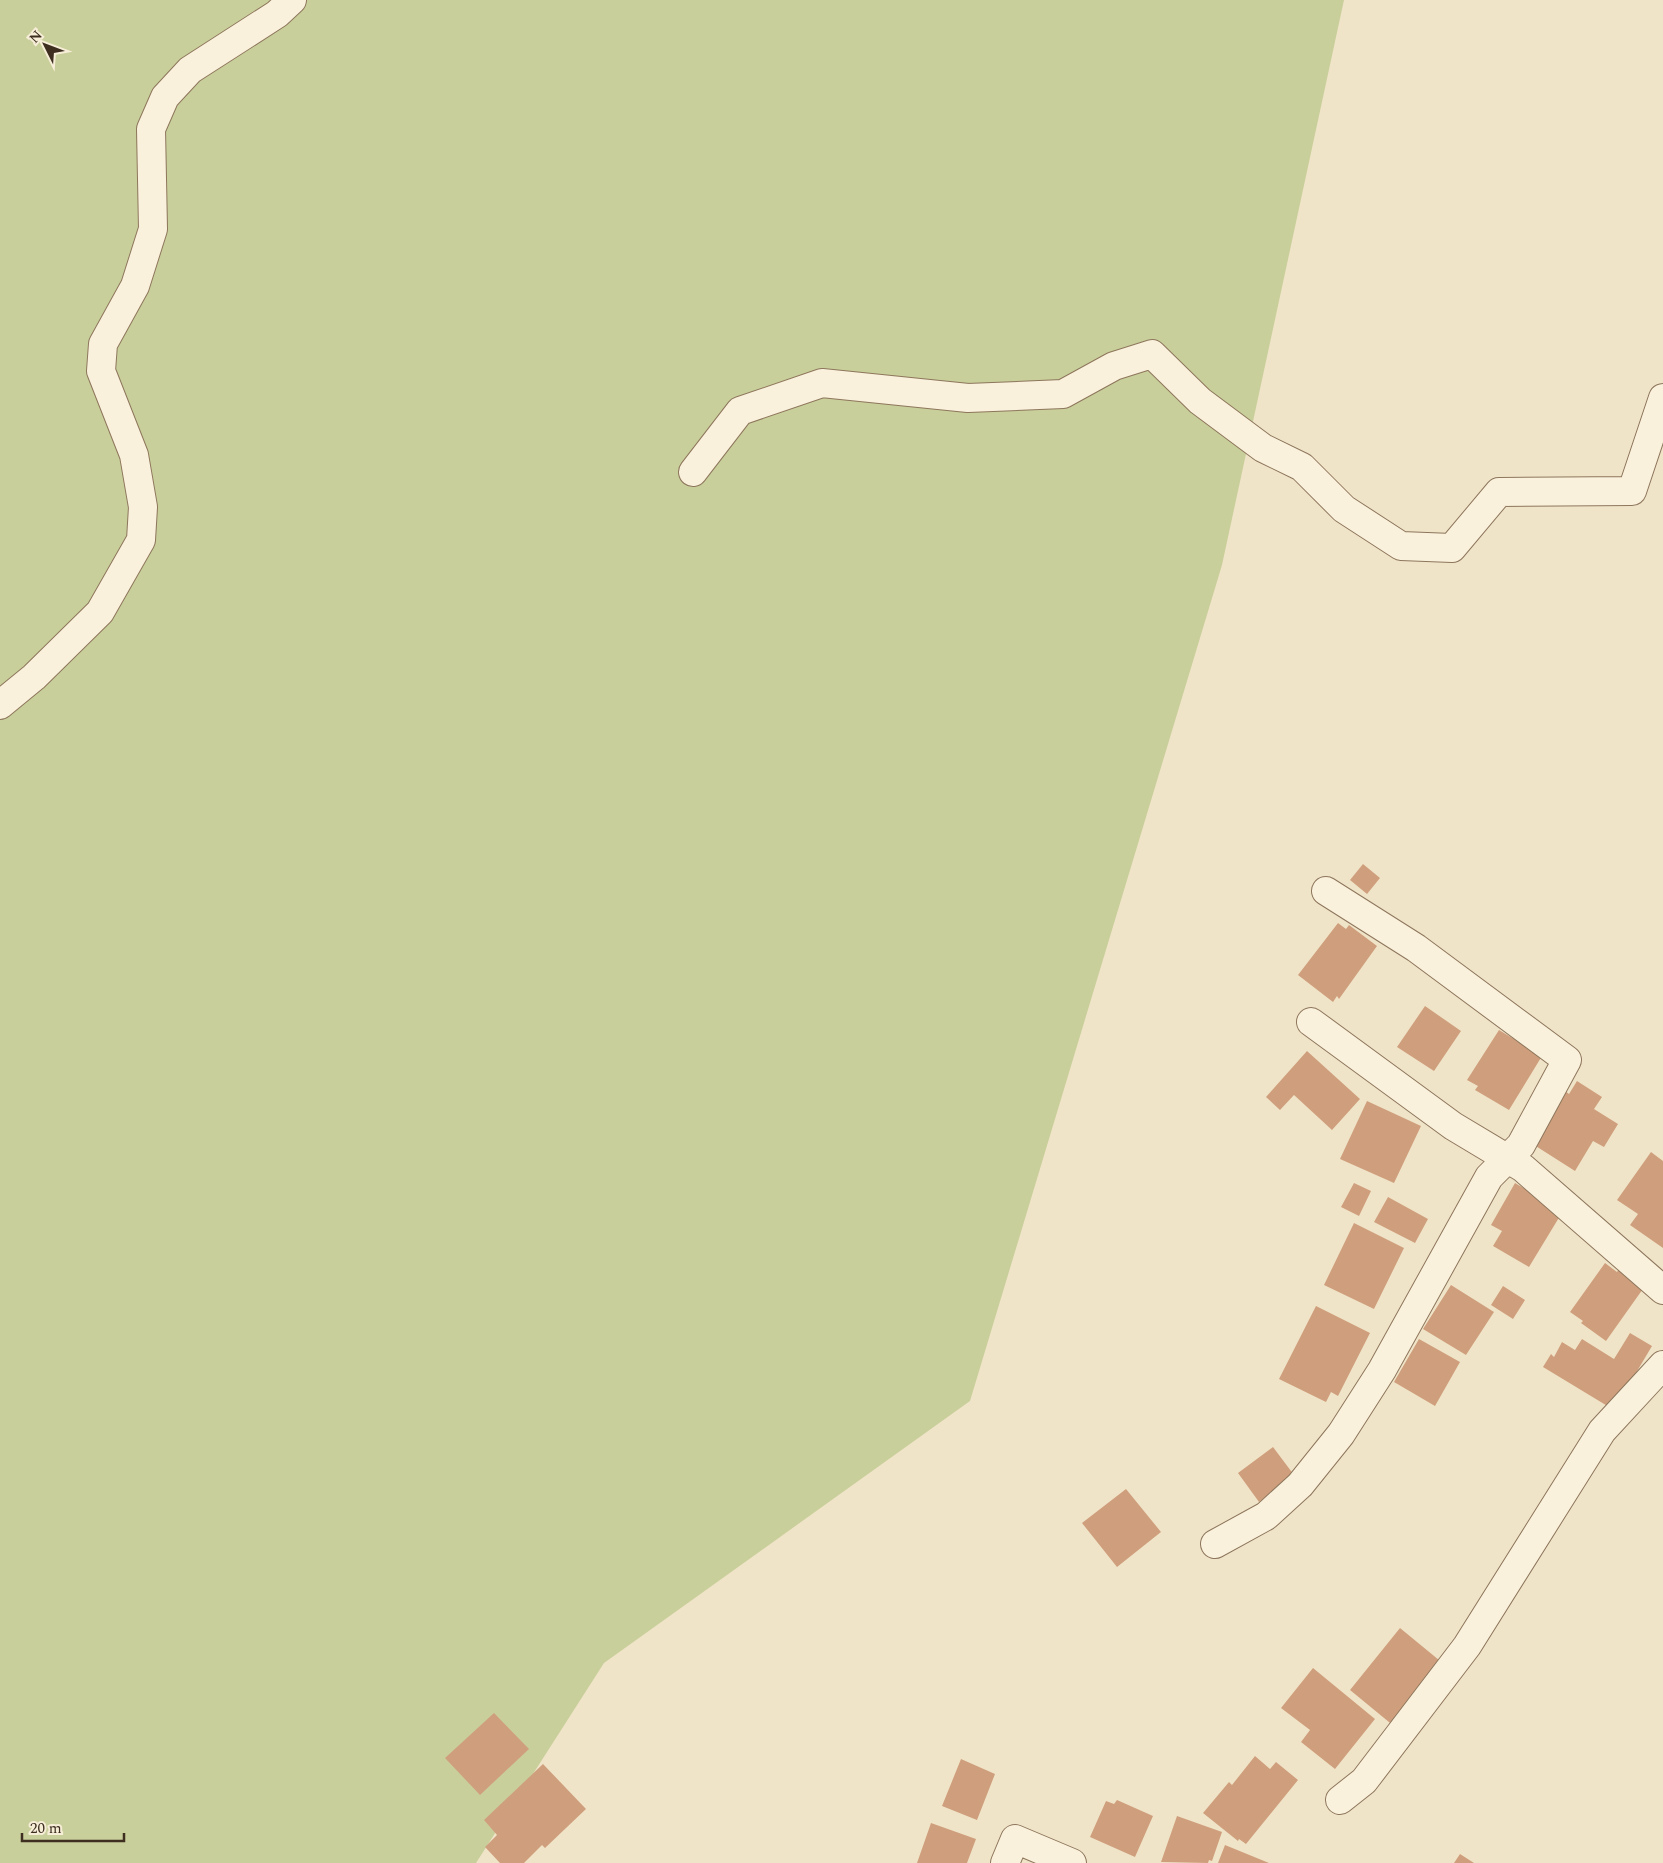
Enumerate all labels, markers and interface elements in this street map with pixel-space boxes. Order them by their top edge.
north arrow [20,20,70,70]
text: N [24,25,47,48]
scale bar [22,1810,125,1842]
text: 20 m [30,1817,62,1840]

